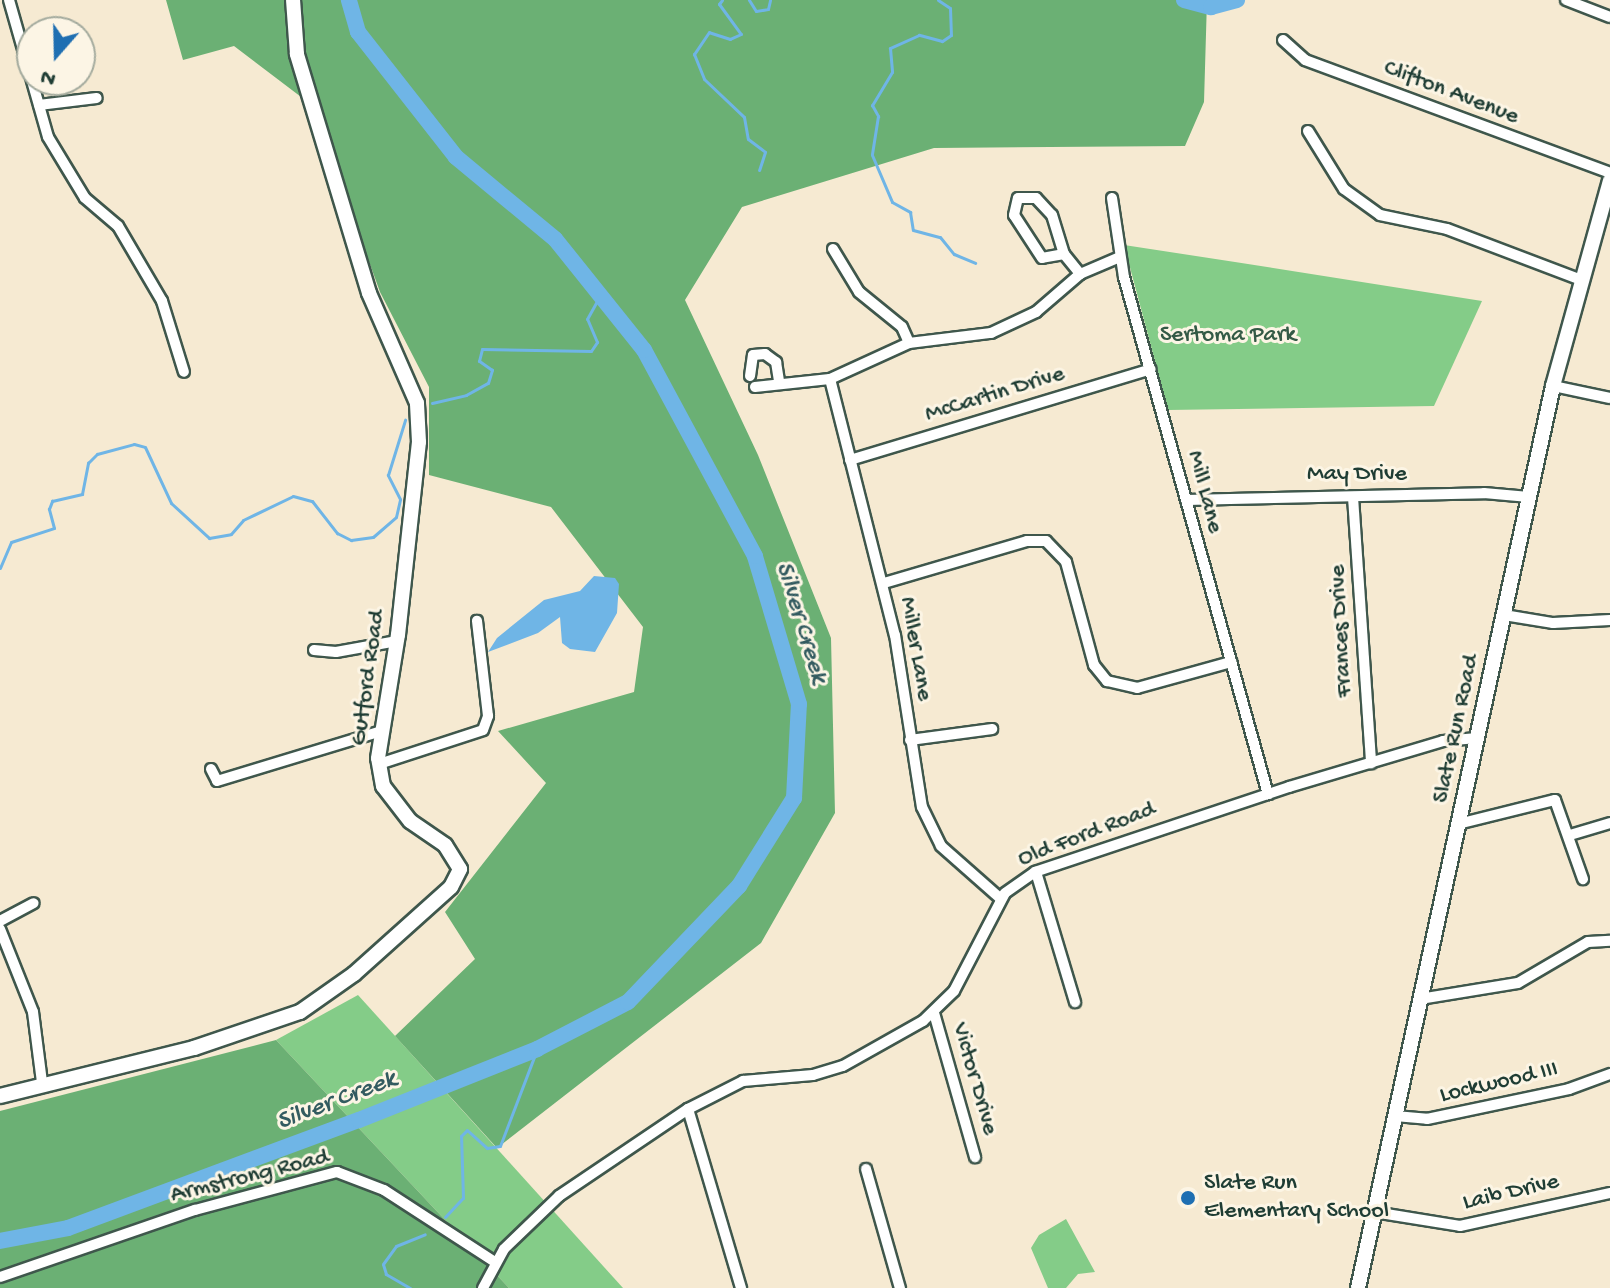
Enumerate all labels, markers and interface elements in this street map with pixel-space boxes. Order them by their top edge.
north arrow [16,16,96,96]
street label: Clifton Avenue [1379,54,1523,132]
text: N [37,62,60,91]
park label: Sertoma Park [1160,322,1296,350]
street label: McCartin Drive [922,360,1068,430]
street label: Mill Lane [1179,448,1229,536]
street label: May Drive [1307,461,1407,489]
water label: Silver Creek [767,558,833,688]
street label: Frances Drive [1324,564,1360,698]
street label: Miller Lane [892,595,938,703]
street label: Gutford Road [345,608,393,748]
street label: Slate Run Road [1427,652,1487,806]
street label: Old Ford Road [1014,796,1160,874]
street label: Victor Drive [944,1020,1004,1138]
street label: Lockwood III [1437,1055,1561,1111]
water label: Silver Creek [273,1065,401,1139]
street label: Armstrong Road [168,1143,332,1211]
street label: Laib Drive [1460,1168,1562,1218]
place label: Slate Run Elementary School [1204,1170,1389,1226]
marker: Slate Run Elementary School [1179,1189,1197,1207]

